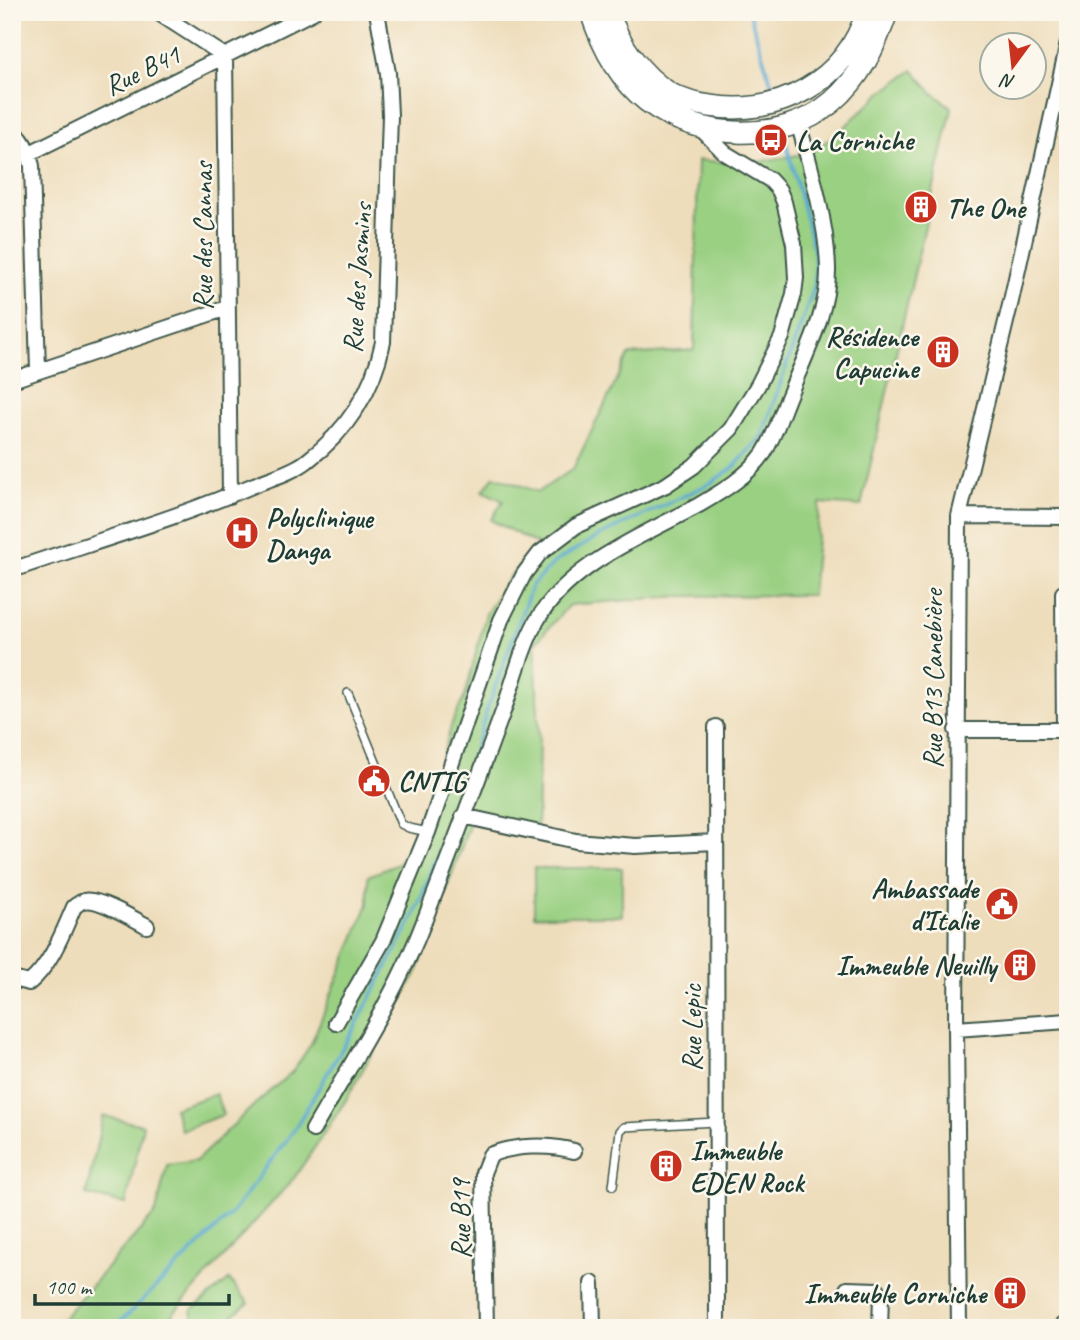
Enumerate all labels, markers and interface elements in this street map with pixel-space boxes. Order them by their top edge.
north arrow [978,32,1048,102]
street label: Rue B41 [98,36,187,103]
text: N [997,68,1018,95]
bus stop icon: La Corniche [752,121,790,159]
place label: La Corniche [796,123,915,158]
street label: Rue des Cannas [185,159,220,310]
building icon: The One [902,188,940,226]
place label: The One [946,190,1028,225]
street label: Rue des Jasmins [334,200,380,354]
place label: Résidence Capucine [825,319,921,386]
building icon: Résidence Capucine [924,333,962,371]
place label: Polyclinique Danga [266,500,375,567]
hospital icon: Polyclinique Danga [223,514,261,552]
street label: Rue B13 Canebière [915,587,950,769]
public building icon: CNTIG [355,762,393,800]
place label: CNTIG [398,764,470,799]
place label: Ambassade d’Italie [871,871,981,938]
public building icon: Ambassade d’Italie [983,885,1021,923]
building icon: Immeuble Neuilly [1001,946,1039,984]
place label: Immeuble Neuilly [836,948,999,983]
street label: Rue Lepic [674,983,709,1072]
place label: Immeuble EDEN Rock [690,1133,806,1200]
building icon: Immeuble EDEN Rock [647,1147,685,1185]
street label: Rue B19 [443,1177,478,1259]
scale bar [35,1263,229,1307]
text: 100 m [46,1274,93,1300]
building icon: Immeuble Corniche [991,1274,1029,1312]
place label: Immeuble Corniche [804,1276,989,1311]

